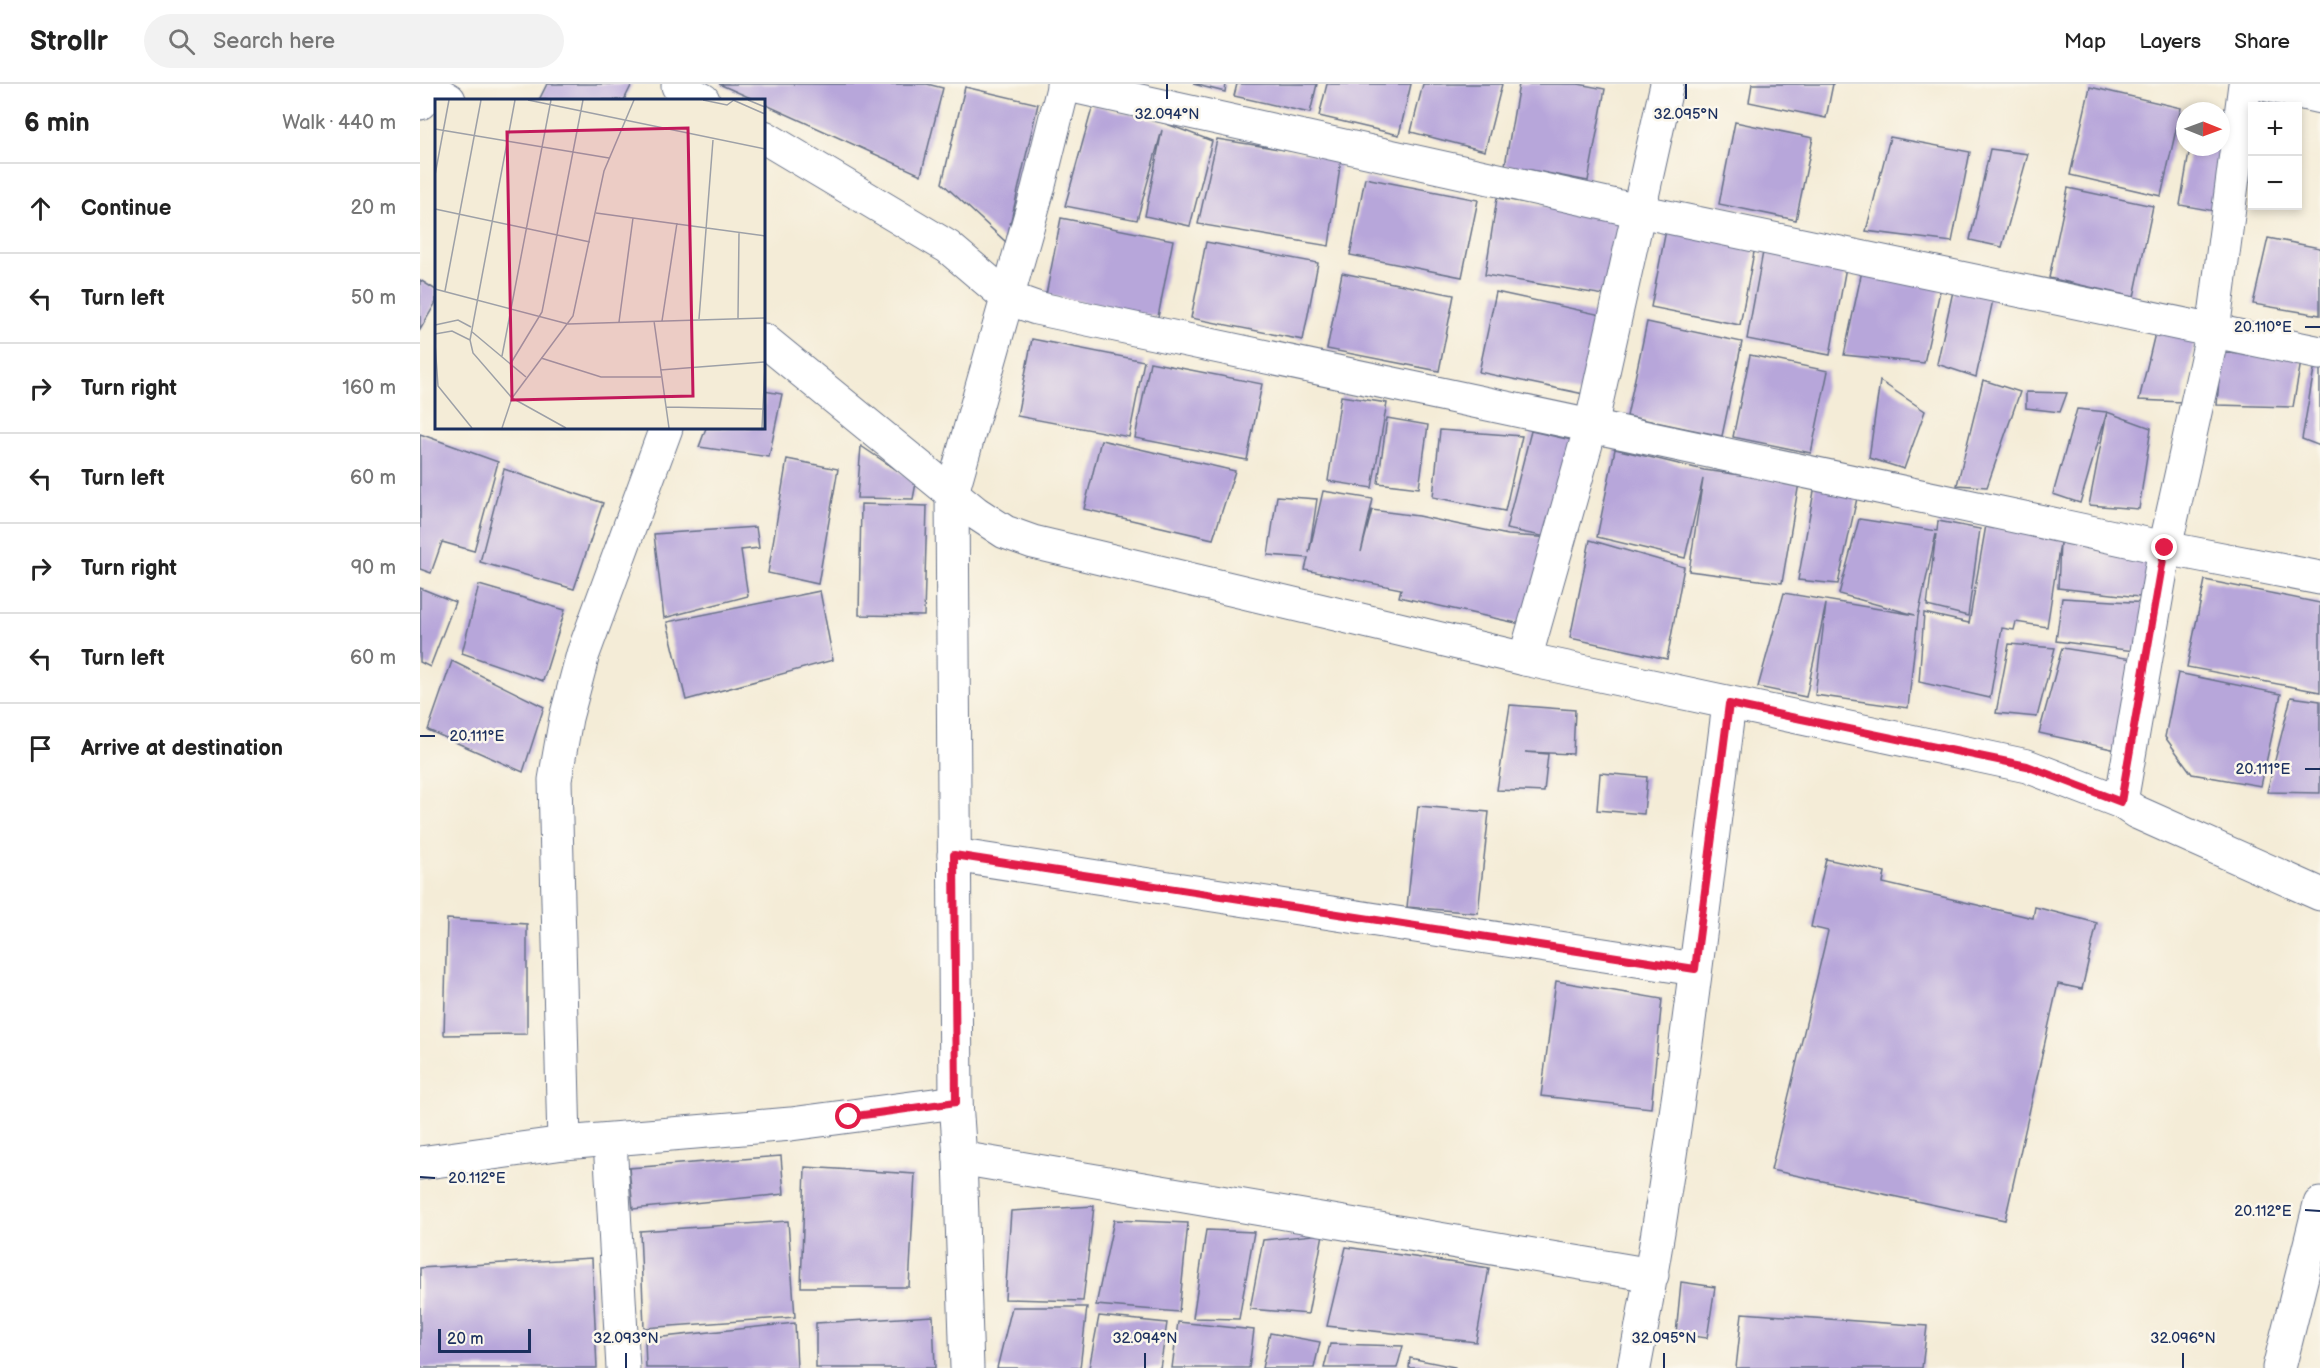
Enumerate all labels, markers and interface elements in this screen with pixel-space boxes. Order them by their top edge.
search box [144,14,564,68]
text: Strollr [30,25,108,58]
icon: search [165,25,198,58]
text: Search here [213,28,335,55]
text: Map [2064,29,2106,54]
text: Layers [2139,29,2201,54]
text: Share [2234,29,2290,54]
inset map [435,99,765,429]
north arrow [2176,102,2230,156]
map controls [2248,102,2302,210]
button: + [2248,102,2302,156]
text: 32.094°N [1134,105,1200,124]
text: 32.095°N [1653,105,1719,124]
text: 6 min [24,108,90,139]
text: Walk · 440 m [282,111,396,135]
button: − [2248,156,2302,210]
icon: ahead [24,192,57,225]
text: Continue [81,195,171,222]
text: 20 m [351,196,396,220]
icon: left [24,282,57,315]
text: Turn left [81,285,165,312]
text: 50 m [351,286,396,310]
text: 20.110°E [2234,318,2292,337]
icon: right [24,372,57,405]
text: Turn right [81,375,177,402]
text: 160 m [342,376,396,400]
icon: left [24,462,57,495]
text: Turn left [81,465,165,492]
text: 60 m [350,466,396,490]
route end [2151,534,2177,560]
icon: right [24,552,57,585]
text: Turn right [81,555,177,582]
text: 90 m [351,556,396,580]
icon: left [24,642,57,675]
text: Turn left [81,645,165,672]
text: 60 m [350,646,396,670]
text: 20.111°E [450,727,505,746]
icon: arrive [24,732,57,765]
text: Arrive at destination [81,735,283,762]
text: 20.111°E [2236,760,2291,779]
route start [835,1103,861,1129]
text: 20.112°E [448,1169,506,1188]
text: 20.112°E [2234,1202,2292,1221]
scale bar [438,1326,531,1354]
text: 32.093°N [593,1329,659,1348]
text: 32.094°N [1112,1329,1178,1348]
text: 32.095°N [1631,1329,1697,1348]
text: 32.096°N [2150,1329,2216,1348]
text: 20 m [447,1330,483,1349]

